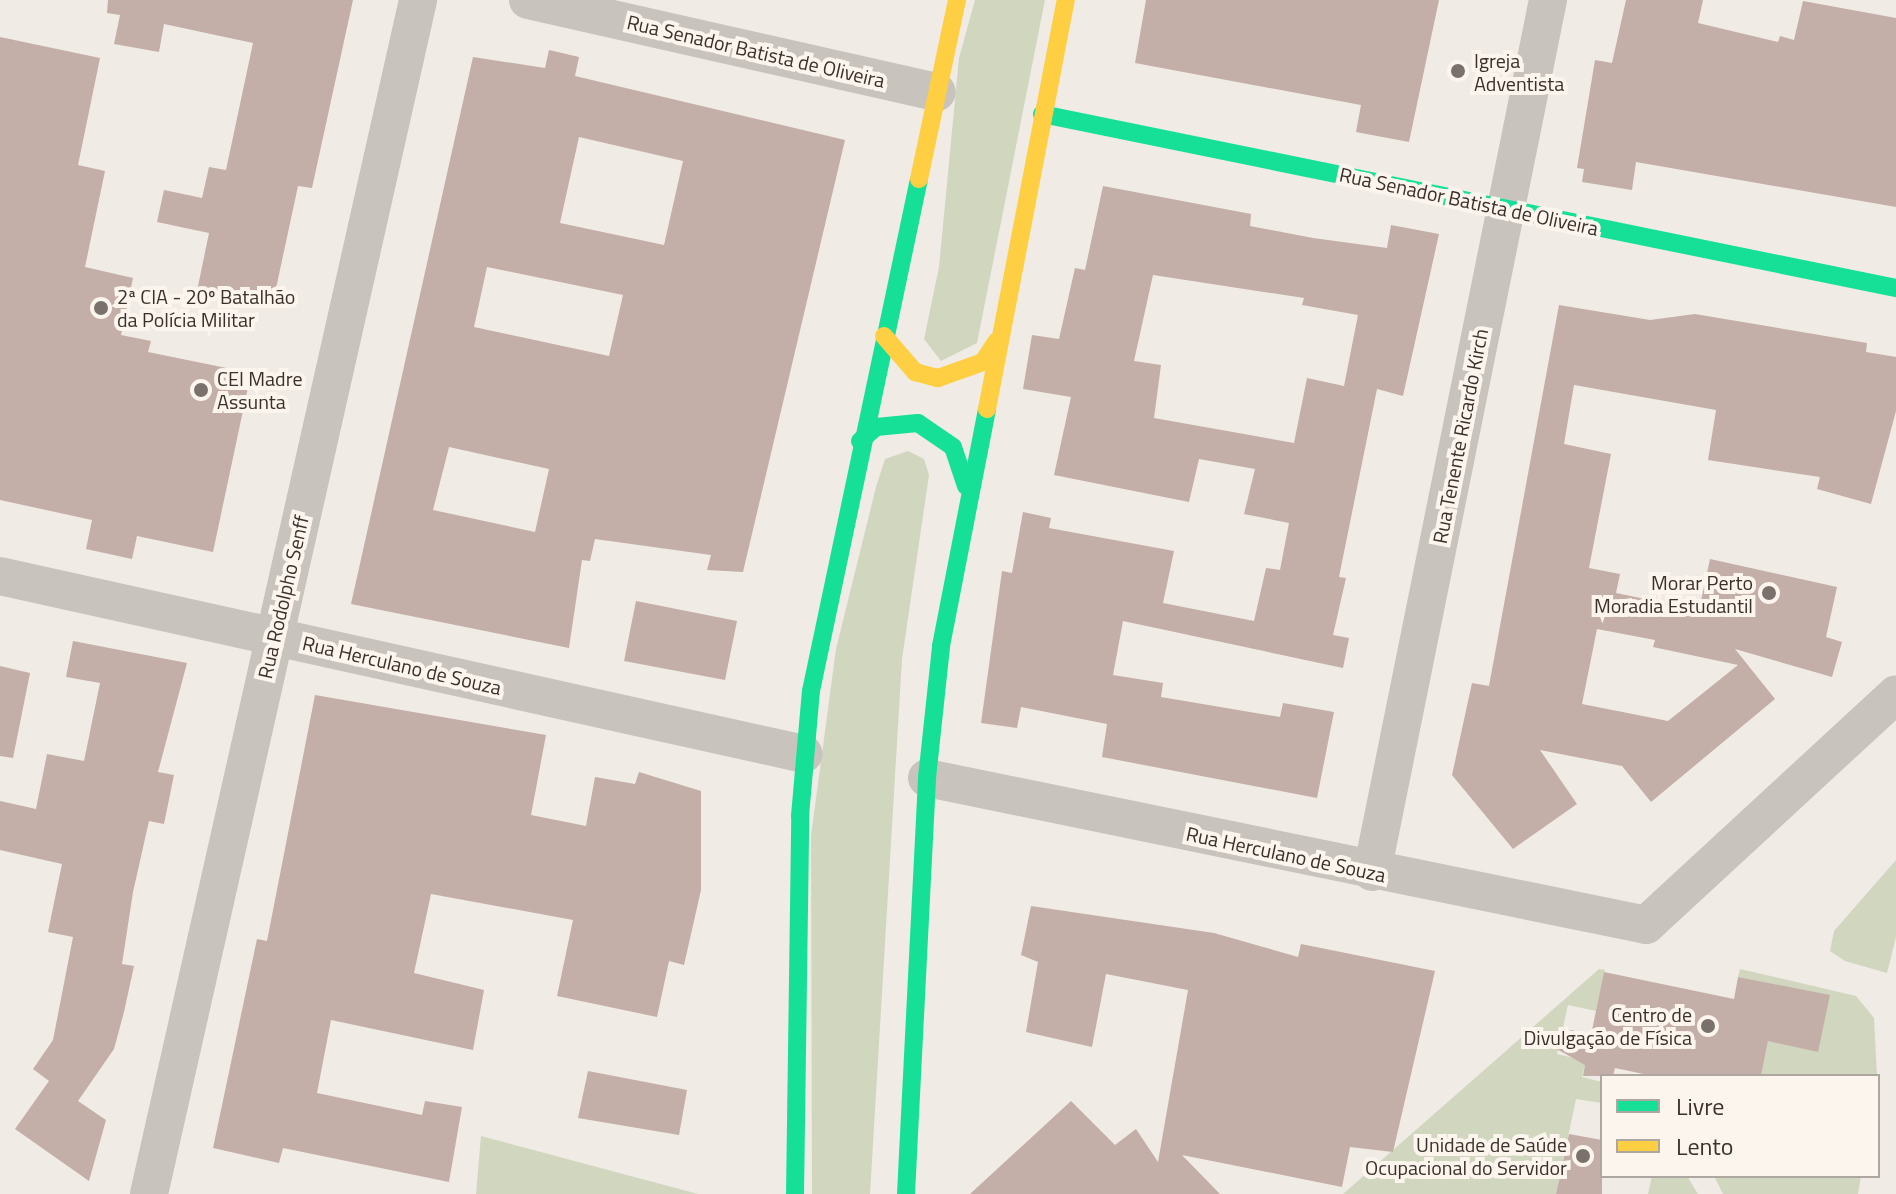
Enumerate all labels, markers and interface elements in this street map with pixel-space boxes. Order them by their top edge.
street label: Rua Senador Batista de Oliveira [625,10,887,92]
place label: Igreja Adventista [1474,48,1564,95]
marker: Igreja Adventista [1449,62,1467,80]
street label: Rua Senador Batista de Oliveira [1337,162,1601,240]
place label: 2ª CIA - 20º Batalhão da Polícia Militar [117,284,295,331]
marker: 2ª CIA - 20º Batalhão da Polícia Militar [92,299,110,317]
street label: Rua Tenente Ricardo Kirch [1427,326,1493,546]
place label: CEI Madre Assunta [217,366,302,413]
marker: CEI Madre Assunta [192,381,210,399]
street label: Rua Rodolpho Senff [253,513,313,681]
place label: Morar Perto Moradia Estudantil [1594,570,1753,617]
marker: Morar Perto Moradia Estudantil [1760,584,1778,602]
street label: Rua Herculano de Souza [300,630,504,700]
street label: Rua Herculano de Souza [1184,821,1388,887]
place label: Centro de Divulgação de Física [1523,1002,1692,1049]
marker: Centro de Divulgação de Física [1699,1017,1717,1035]
legend [1600,1074,1880,1178]
text: Livre [1676,1088,1724,1124]
text: Lento [1676,1128,1733,1164]
place label: Unidade de Saúde Ocupacional do Servidor [1365,1132,1567,1179]
marker: Unidade de Saúde Ocupacional do Servidor [1574,1147,1592,1165]

